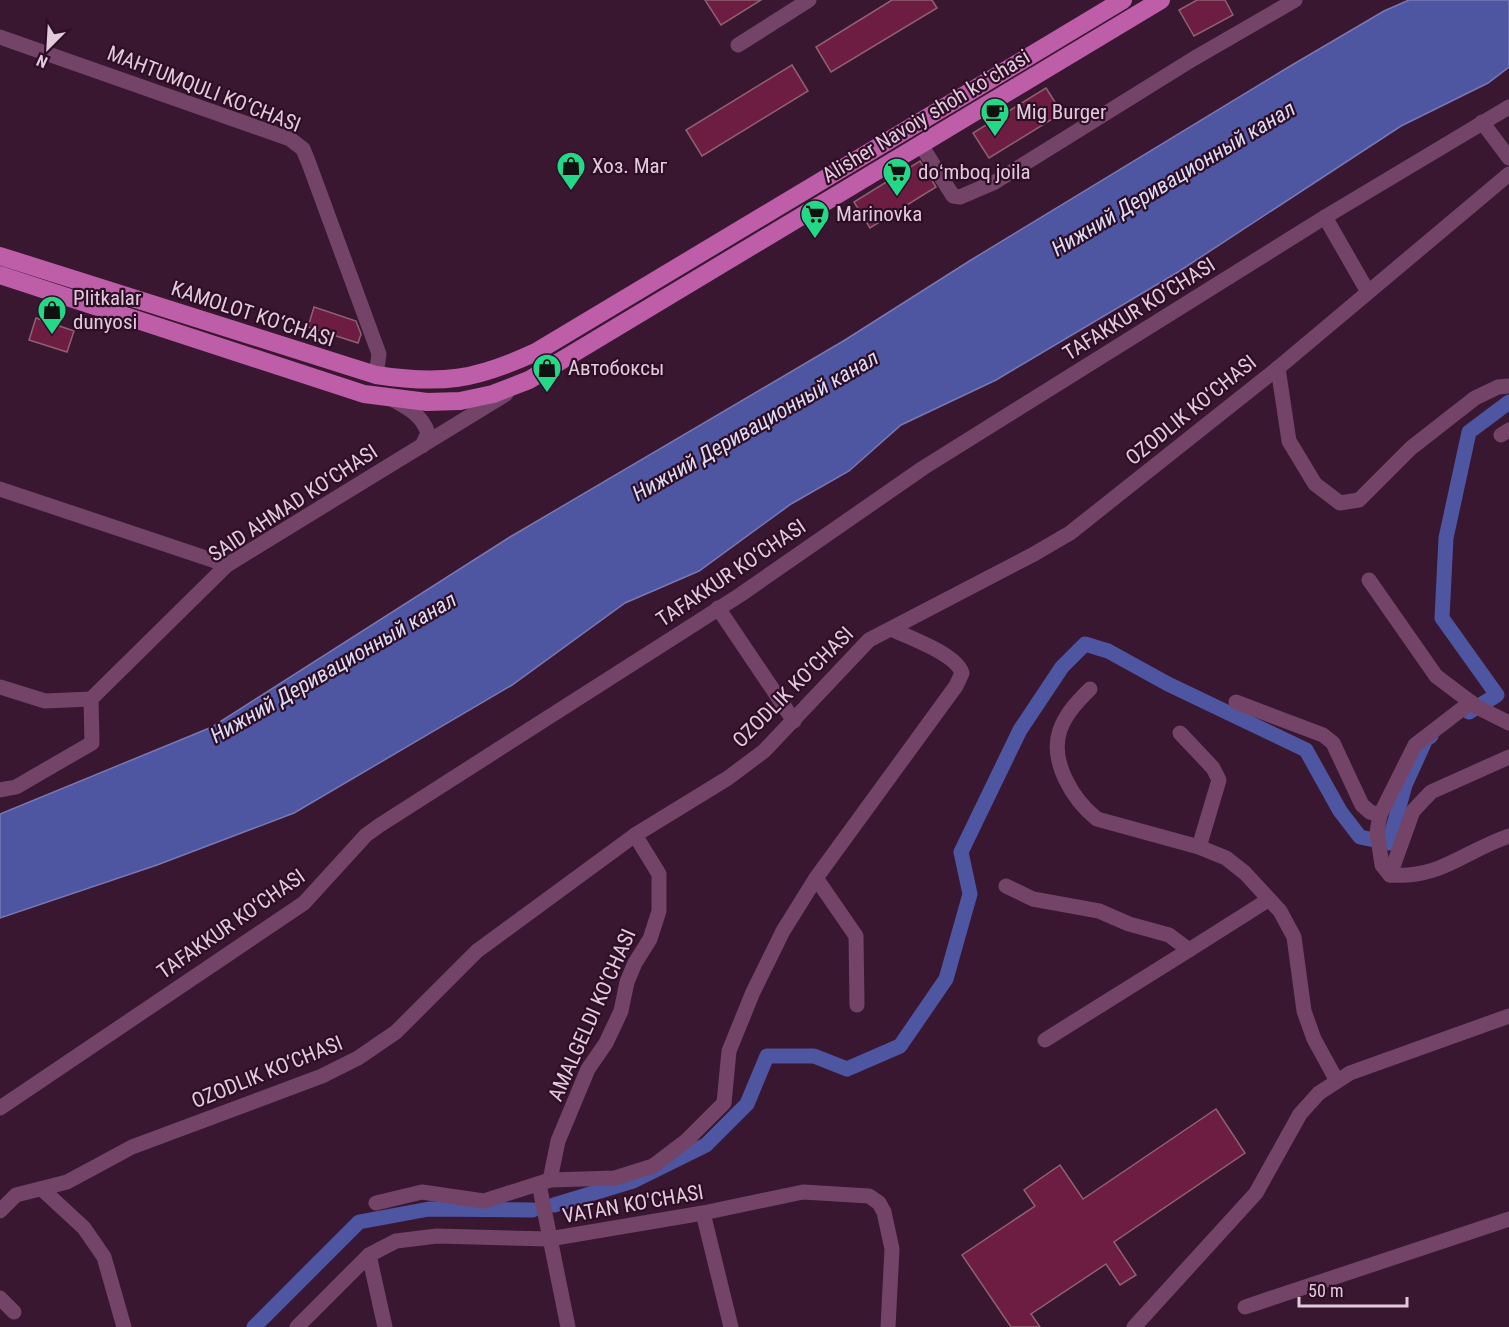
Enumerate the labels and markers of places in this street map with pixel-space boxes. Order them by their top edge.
cafe icon: Mig Burger [979,96,1011,138]
place label: Mig Burger [1016,100,1106,124]
shop icon: Хоз. Маг [555,150,587,192]
place label: Хоз. Маг [592,154,668,178]
supermarket icon: doʻmboq joila [881,156,913,198]
place label: doʻmboq joila [918,160,1031,184]
supermarket icon: Marinovka [799,198,831,240]
place label: Marinovka [836,202,922,226]
place label: Plitkalar dunyosi [73,286,141,334]
shop icon: Plitkalar dunyosi [36,294,68,336]
shop icon: Автобоксы [531,352,563,394]
place label: Автобоксы [568,356,664,380]

